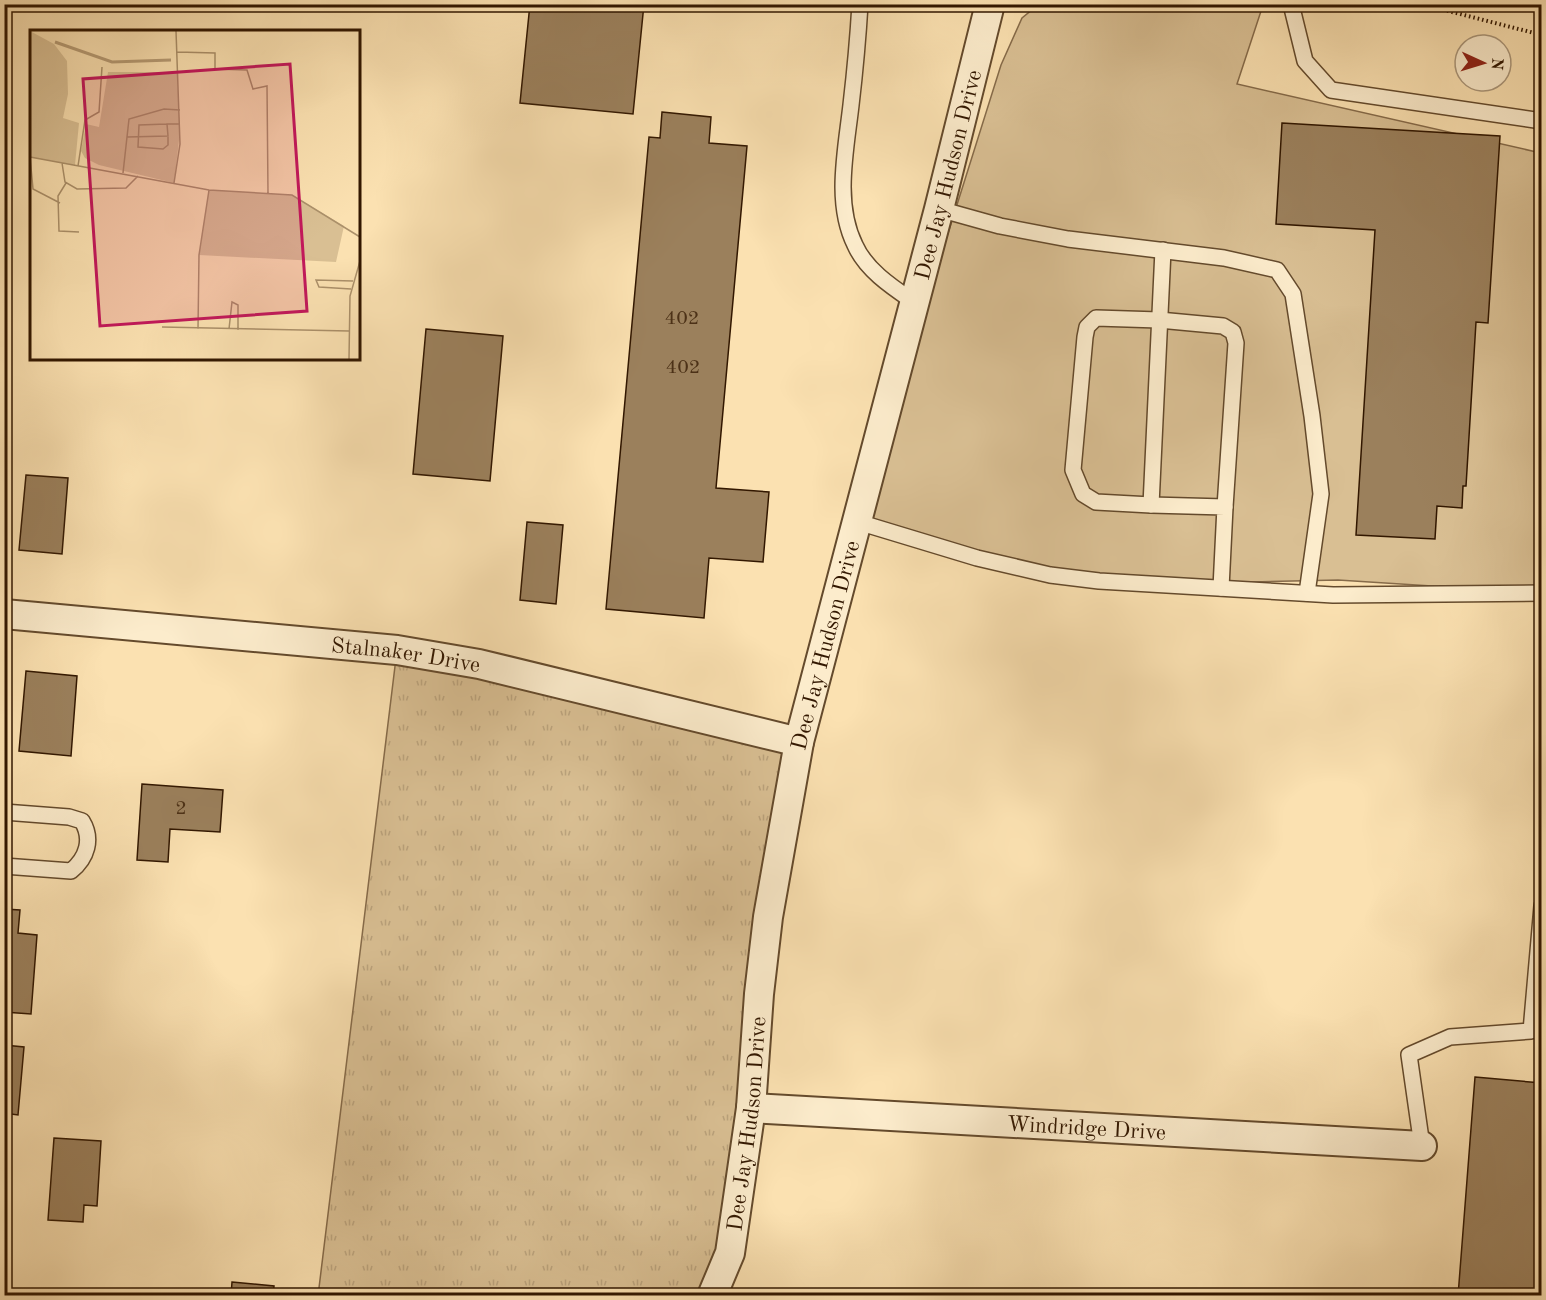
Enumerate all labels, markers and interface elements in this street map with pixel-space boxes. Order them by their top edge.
inset map [30,30,360,360]
north arrow [1453,33,1513,93]
text: N [1488,57,1504,71]
street label: Dee Jay Hudson Drive [912,68,986,283]
house number: 402 [665,309,699,329]
house number: 402 [666,358,700,378]
street label: Dee Jay Hudson Drive [788,538,864,753]
street label: Stalnaker Drive [330,635,482,677]
house number: 2 [175,799,187,819]
street label: Dee Jay Hudson Drive [724,1016,770,1233]
street label: Windridge Drive [1006,1114,1167,1144]

